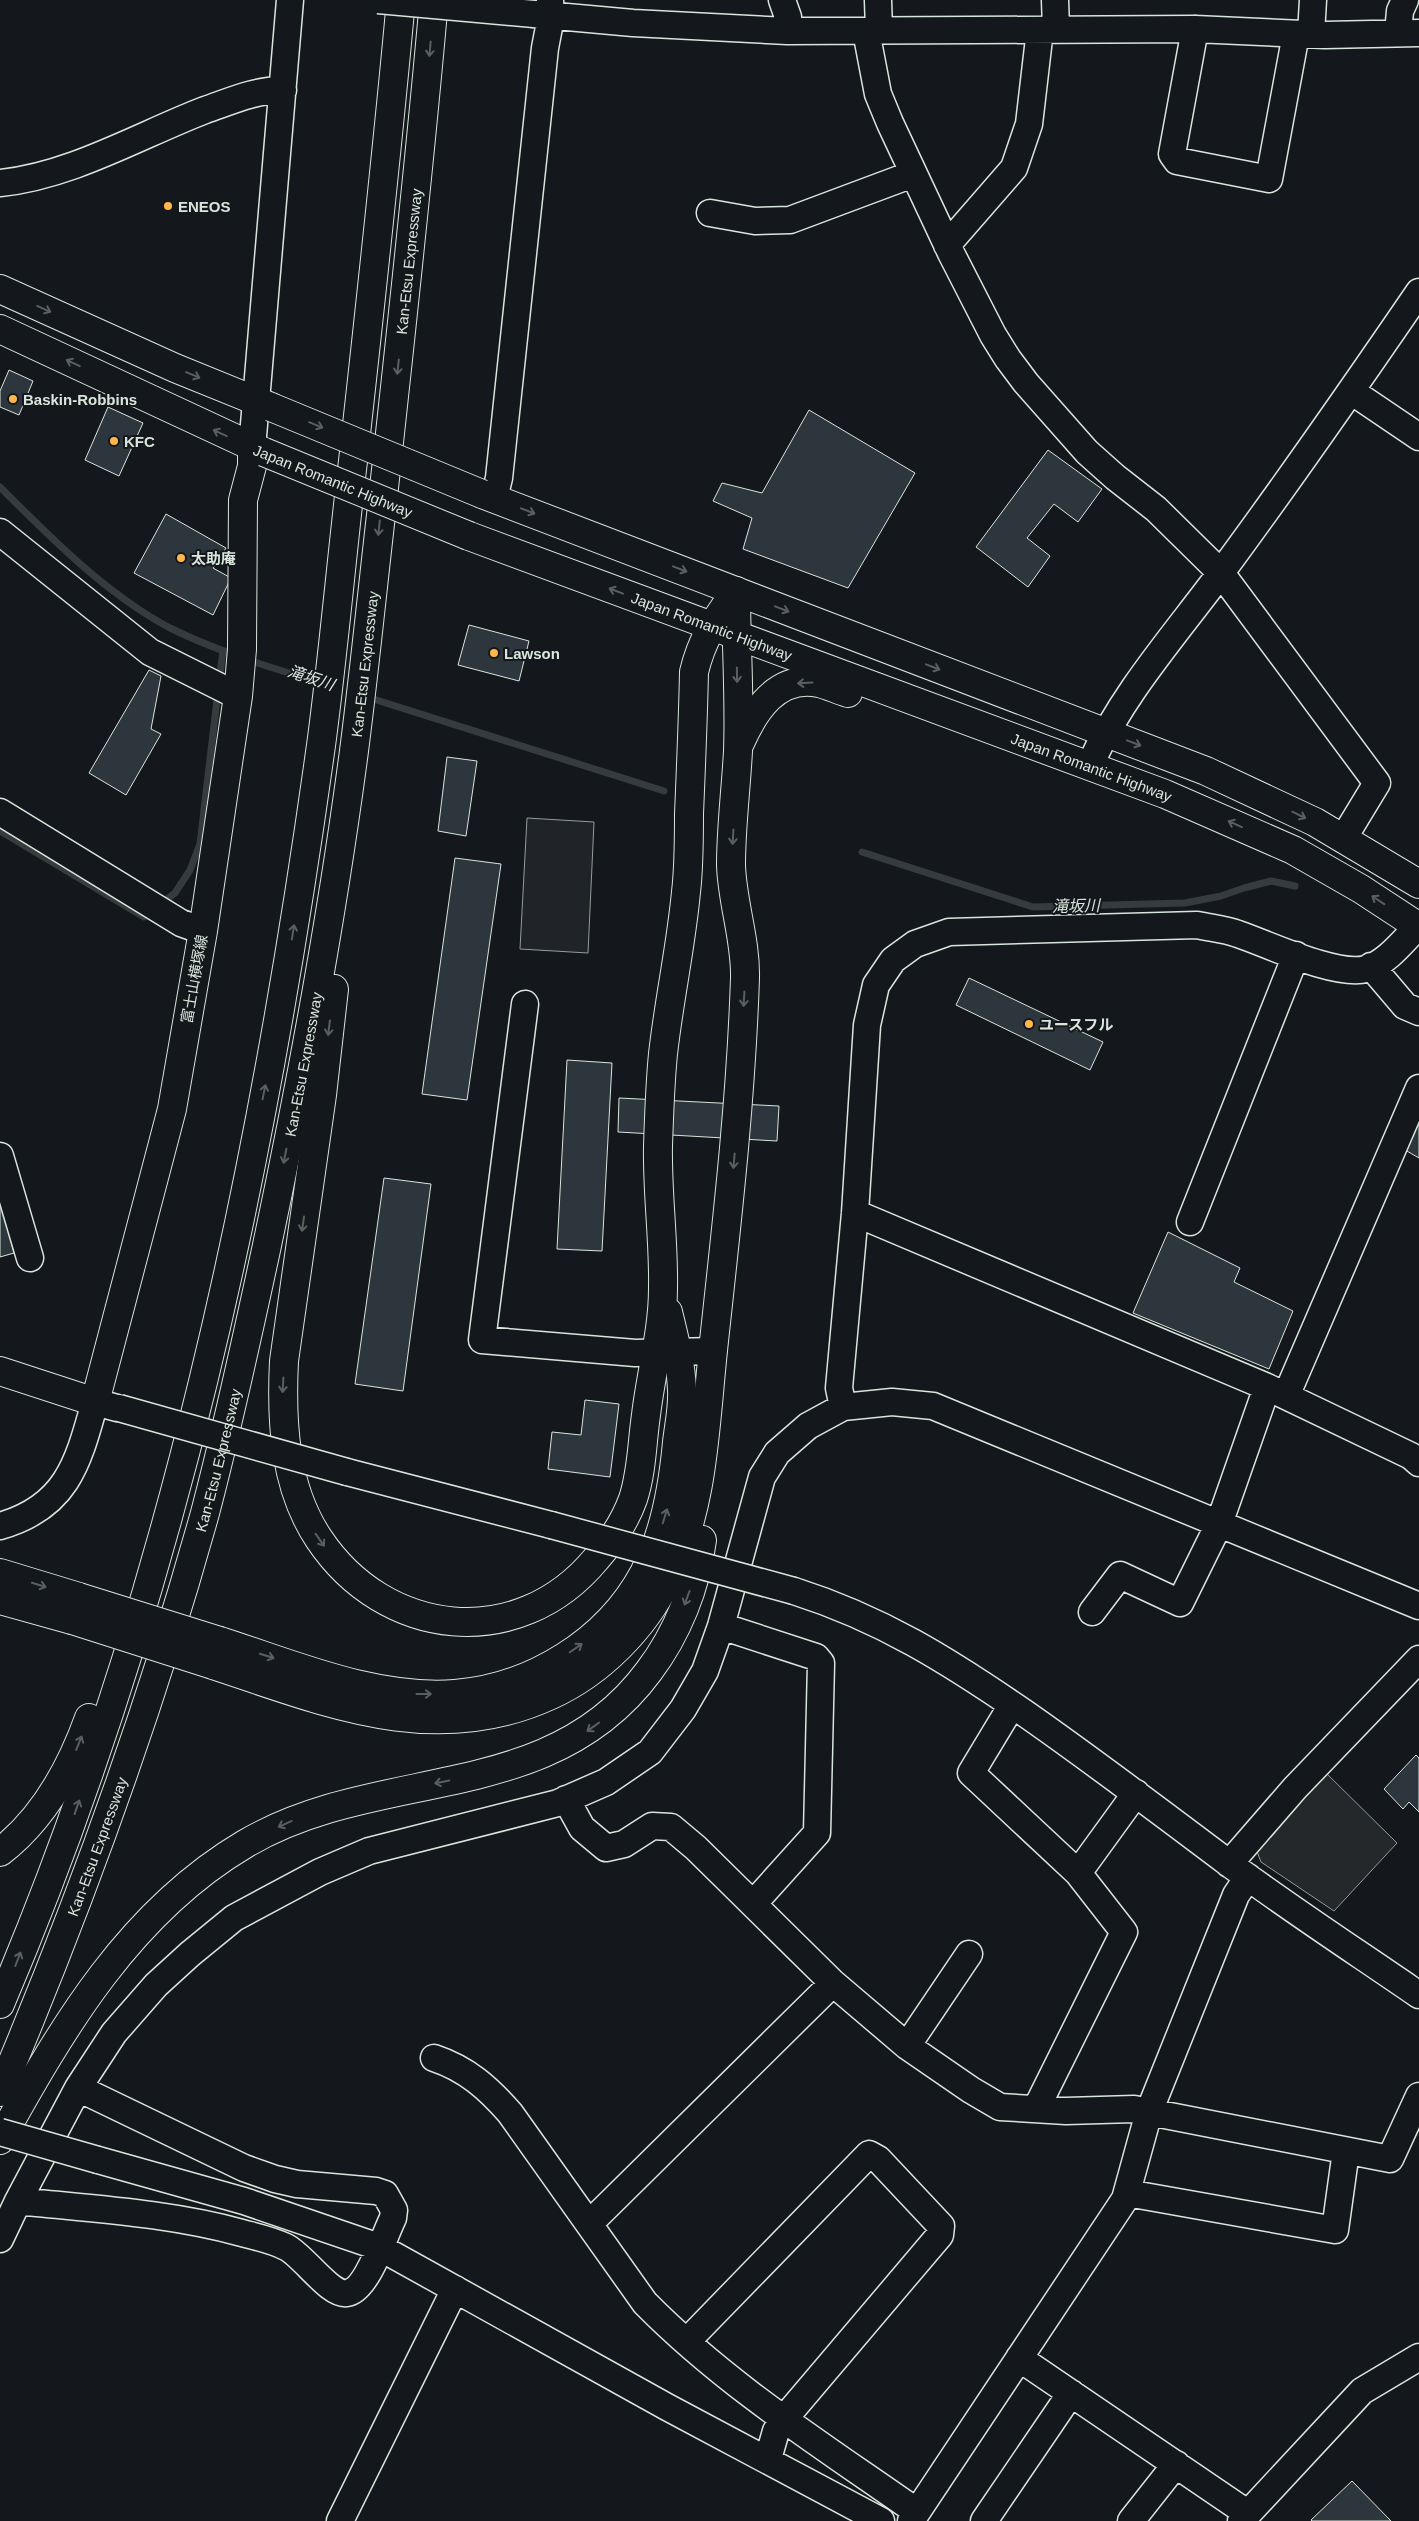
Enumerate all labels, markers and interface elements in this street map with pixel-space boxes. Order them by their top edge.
one-way arrow [425,40,435,56]
street label: Kan-Etsu Expressway [392,187,425,335]
place label: ENEOS [178,198,231,215]
marker: ENEOS [162,200,174,212]
one-way arrow [36,304,51,314]
one-way arrow [66,358,81,368]
one-way arrow [393,359,403,375]
one-way arrow [185,371,200,381]
place label: Baskin-Robbins [23,391,137,408]
marker: Baskin-Robbins [7,393,19,405]
one-way arrow [308,421,323,431]
one-way arrow [213,428,228,437]
place label: KFC [124,433,155,450]
marker: KFC [108,435,120,447]
street label: Japan Romantic Highway [251,441,415,521]
one-way arrow [520,507,535,516]
one-way arrow [374,520,384,536]
place label: 太助庵 [191,550,236,567]
marker: 太助庵 [175,552,187,564]
one-way arrow [671,565,687,574]
one-way arrow [608,586,624,595]
street label: Japan Romantic Highway [629,588,795,664]
street label: Kan-Etsu Expressway [347,590,381,738]
one-way arrow [774,605,789,614]
place label: Lawson [504,645,560,662]
marker: Lawson [488,647,500,659]
water label: 滝坂川 [286,662,338,694]
one-way arrow [926,663,941,672]
one-way arrow [732,667,741,683]
one-way arrow [797,678,814,688]
street label: Japan Romantic Highway [1009,729,1175,805]
one-way arrow [1126,739,1141,748]
one-way arrow [1291,811,1306,820]
one-way arrow [1228,818,1243,828]
one-way arrow [728,829,737,845]
one-way arrow [1372,895,1386,905]
water label: 滝坂川 [1052,897,1102,915]
one-way arrow [288,924,298,940]
street label: 富士山横塚線 [178,933,210,1025]
street label: Kan-Etsu Expressway [281,990,325,1138]
one-way arrow [739,990,748,1006]
place label: ユースフル [1039,1016,1113,1033]
marker: ユースフル [1023,1018,1035,1030]
one-way arrow [324,1020,334,1036]
one-way arrow [259,1084,269,1100]
one-way arrow [280,1148,290,1164]
one-way arrow [729,1153,738,1169]
one-way arrow [297,1216,307,1232]
one-way arrow [278,1377,287,1393]
street label: Kan-Etsu Expressway [192,1387,244,1534]
one-way arrow [661,1509,671,1525]
one-way arrow [315,1533,325,1547]
one-way arrow [31,1581,47,1591]
one-way arrow [682,1590,691,1605]
one-way arrow [569,1643,583,1653]
one-way arrow [258,1652,274,1661]
one-way arrow [416,1689,432,1699]
one-way arrow [587,1721,600,1732]
one-way arrow [75,1736,84,1751]
street label: Kan-Etsu Expressway [63,1774,130,1918]
one-way arrow [434,1778,450,1787]
one-way arrow [72,1799,82,1815]
one-way arrow [278,1819,293,1829]
one-way arrow [14,1951,23,1967]

